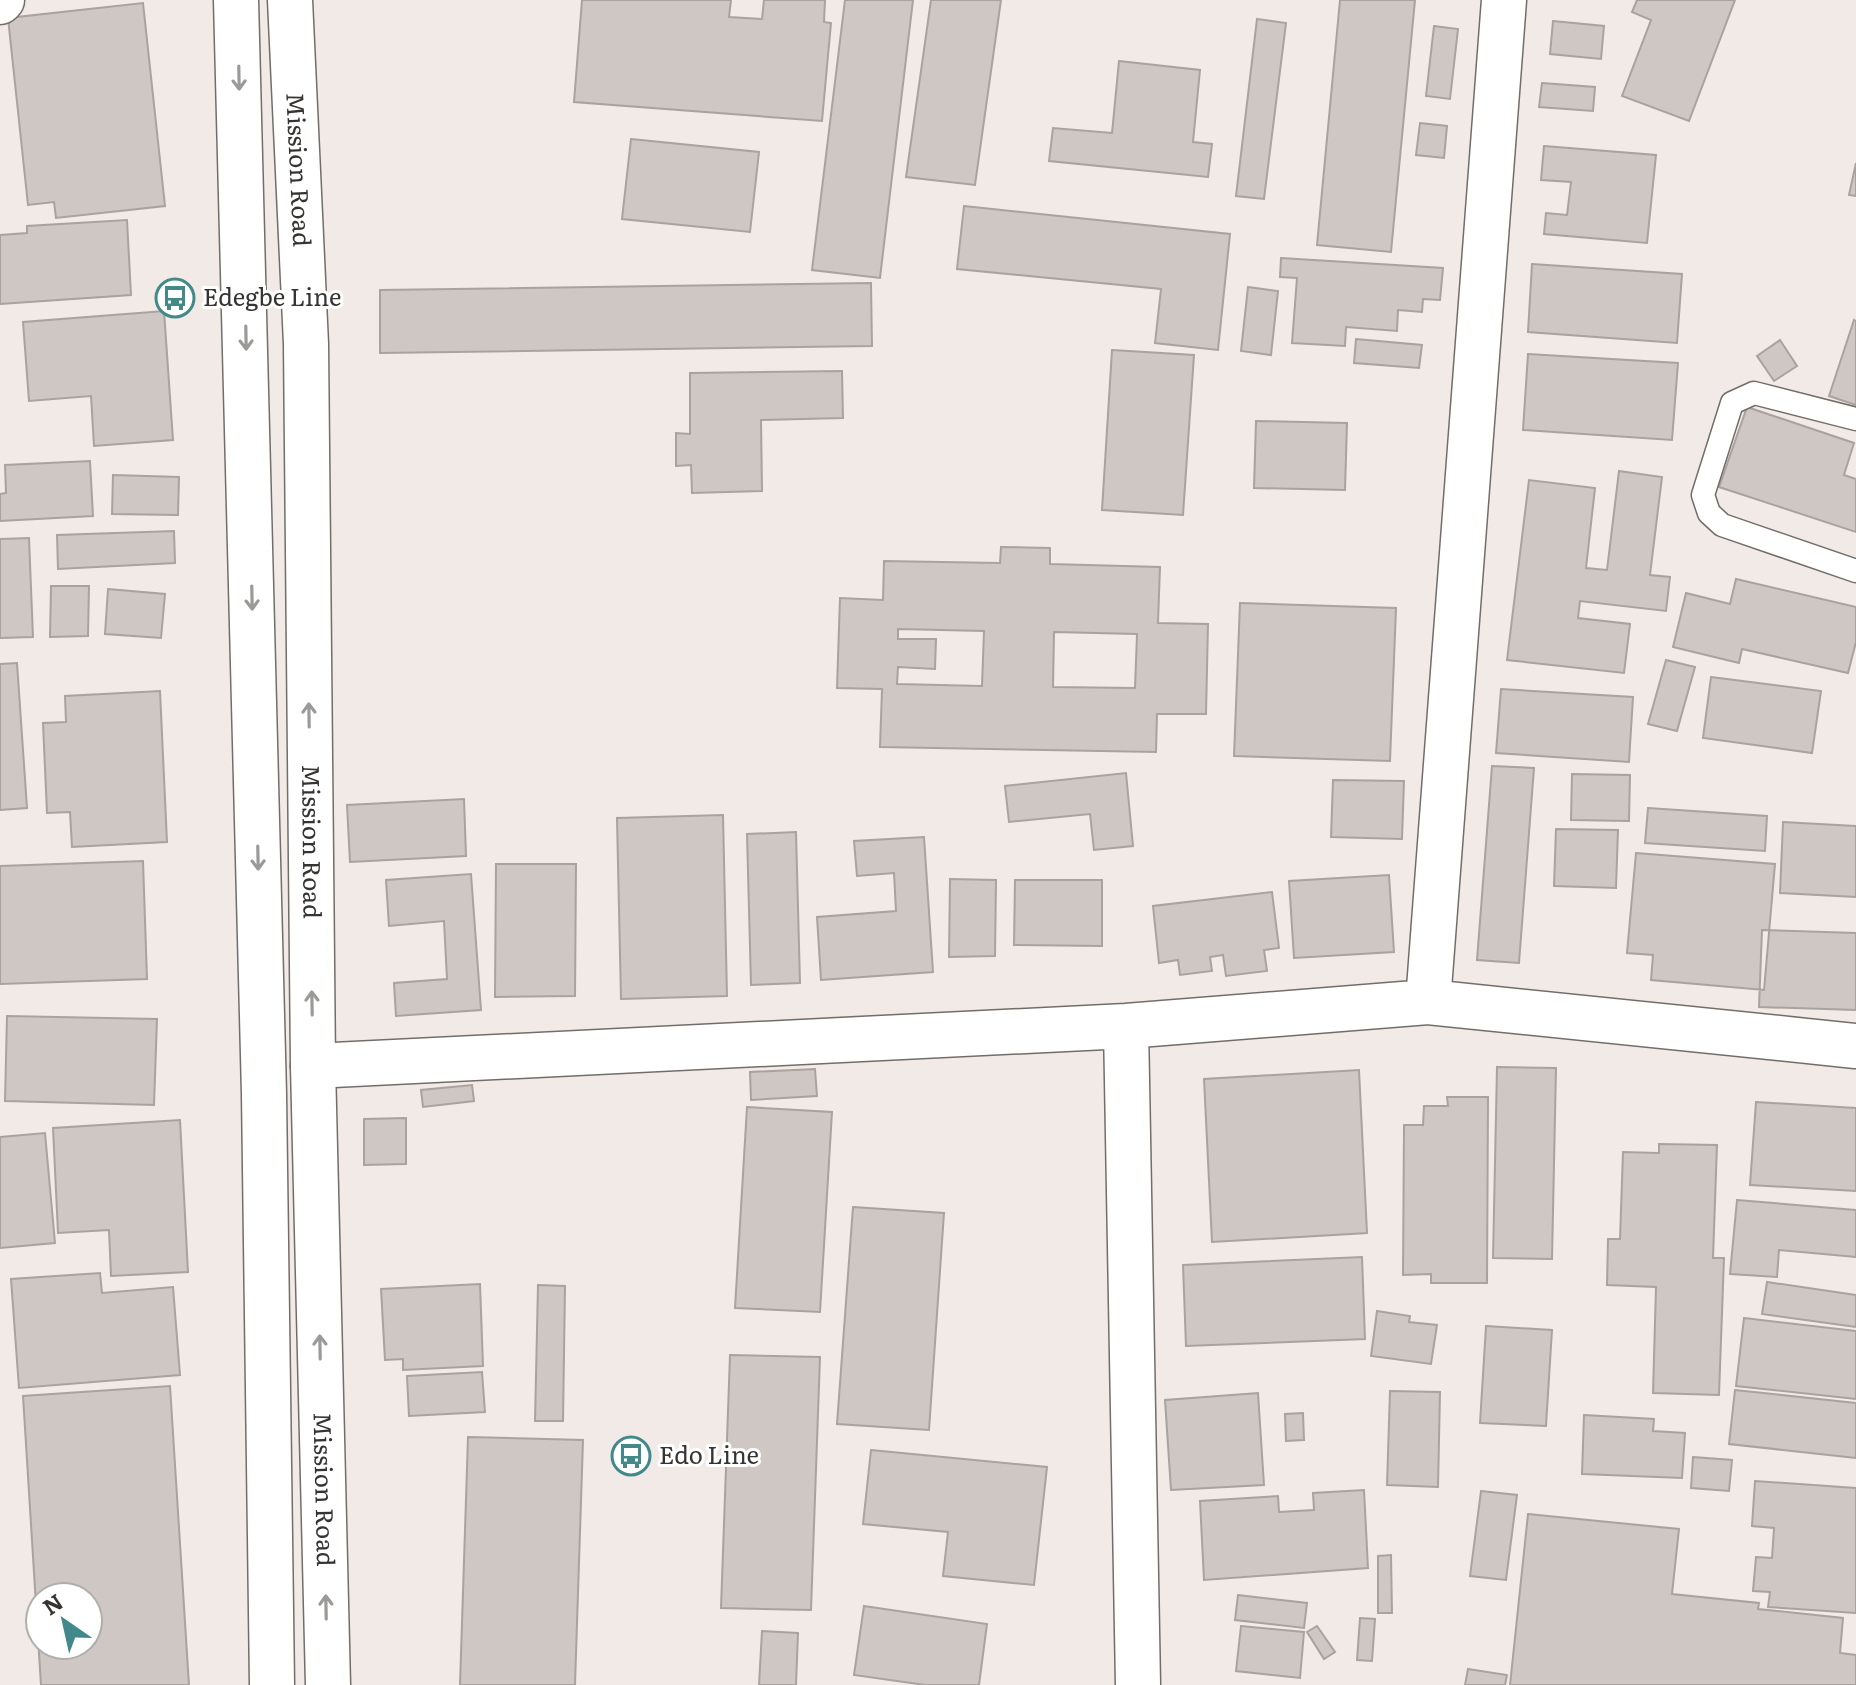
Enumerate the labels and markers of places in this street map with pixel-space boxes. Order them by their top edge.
bus stop icon: Edegbe Line [154,277,196,319]
place label: Edegbe Line [203,278,342,313]
bus stop icon: Edo Line [610,1435,652,1477]
place label: Edo Line [659,1436,759,1471]

